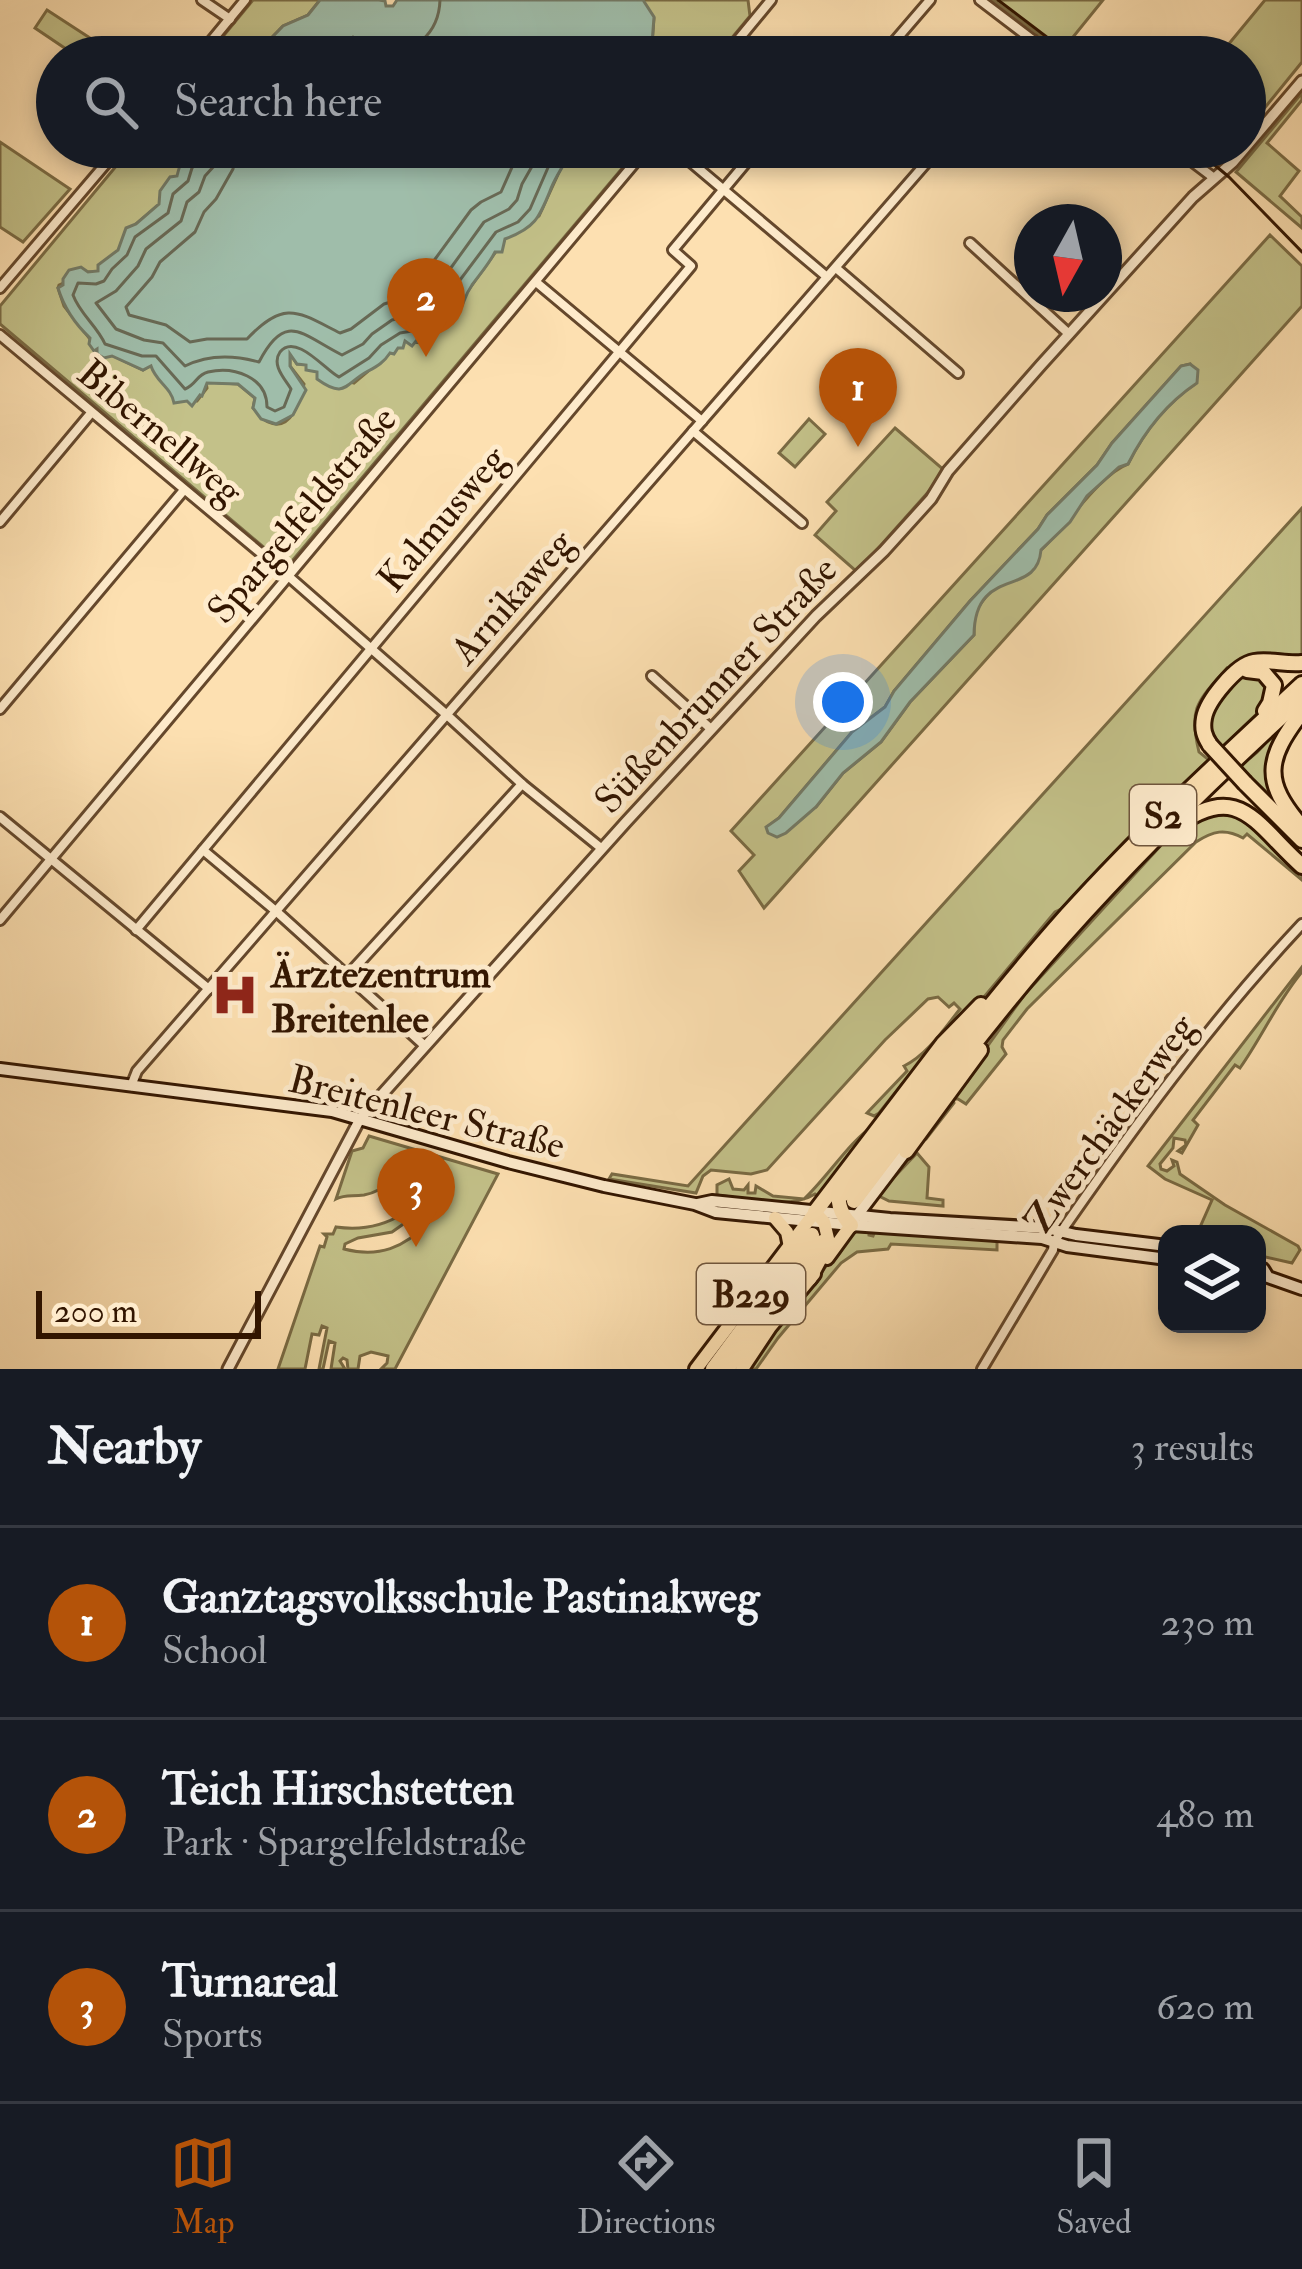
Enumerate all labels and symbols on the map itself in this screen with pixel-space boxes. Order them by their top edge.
north arrow [1014,204,1122,312]
pin: 2 [387,258,465,357]
pin: 1 [819,348,897,447]
street label: Bibernellweg [67,349,253,516]
street label: Spargelfeldstraße [197,396,407,634]
street label: Kalmusweg [367,435,518,602]
street label: Arnikaweg [440,519,585,675]
street label: Süßenbrunner Straße [584,546,848,824]
your location [813,672,873,732]
road number: S2 [1130,785,1196,845]
place label: Ärztezentrum Breitenlee [269,950,492,1044]
hospital icon: Ärztezentrum Breitenlee [210,970,260,1020]
street label: Zwerchäckerweg [1014,1004,1207,1243]
street label: Breitenleer Straße [284,1054,570,1170]
pin: 3 [377,1148,455,1247]
road number: B229 [697,1264,805,1324]
scale bar [36,1285,261,1338]

